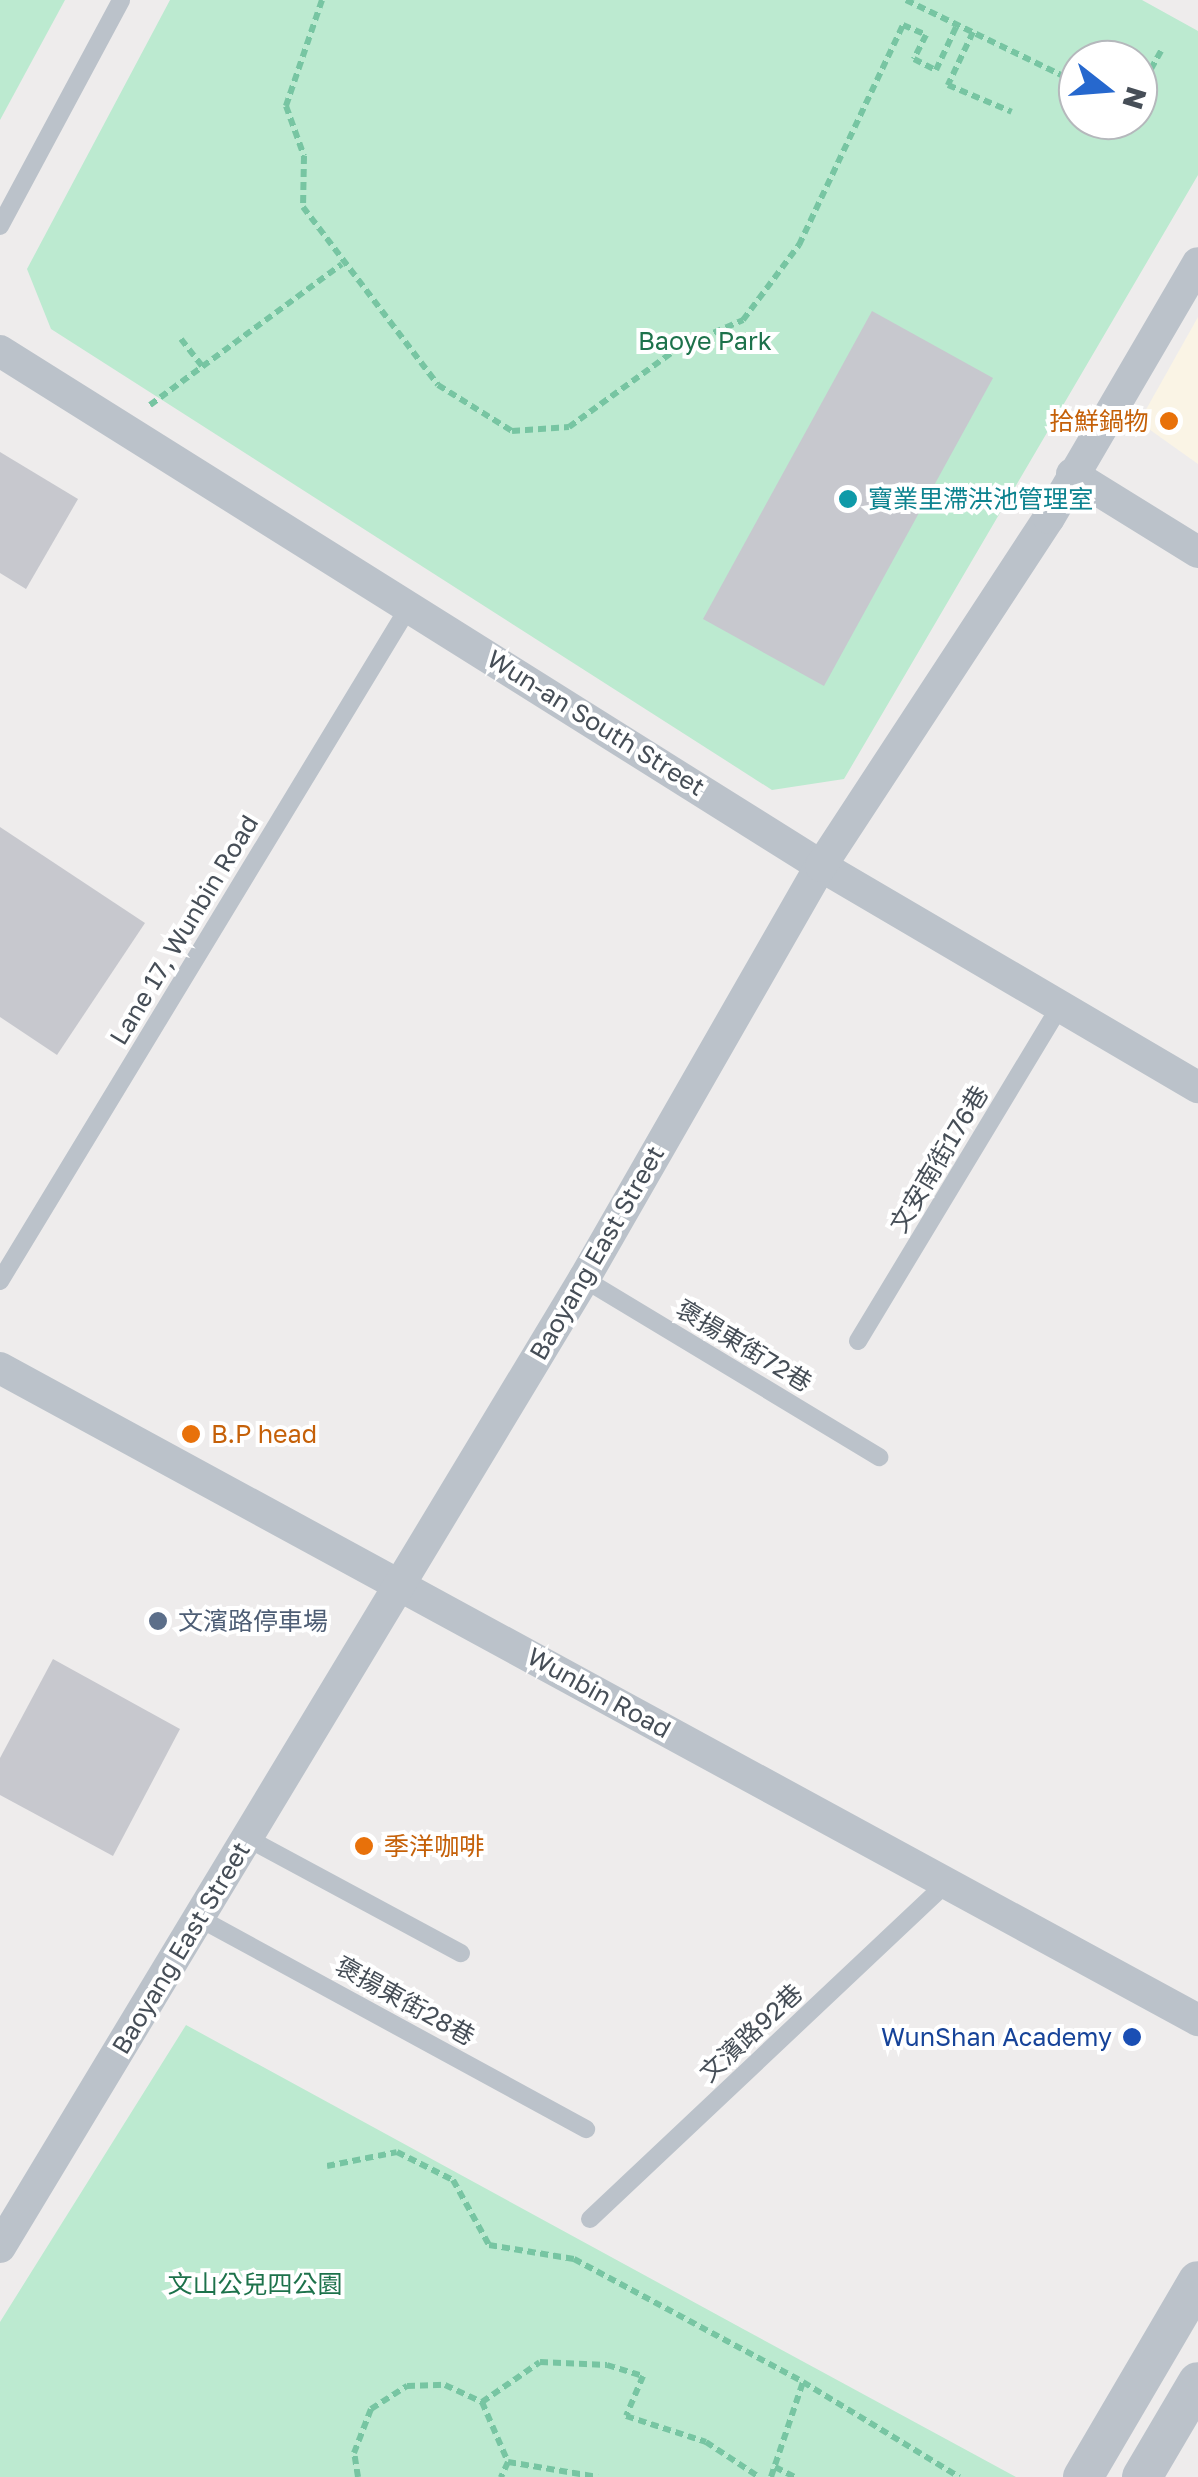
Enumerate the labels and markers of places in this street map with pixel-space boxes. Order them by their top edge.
place label: 拾鮮鍋物 [1049,406,1149,436]
marker: 拾鮮鍋物 [1158,410,1180,432]
place label: 寶業里滯洪池管理室 [868,484,1093,514]
marker: 寶業里滯洪池管理室 [837,488,859,510]
place label: B.P head [211,1419,317,1449]
marker: B.P head [180,1423,202,1445]
place label: 文濱路停車場 [178,1606,328,1636]
marker: 文濱路停車場 [147,1610,169,1632]
place label: 季洋咖啡 [384,1831,484,1861]
marker: 季洋咖啡 [353,1835,375,1857]
place label: WunShan Academy [881,2022,1112,2052]
marker: WunShan Academy [1121,2026,1143,2048]

